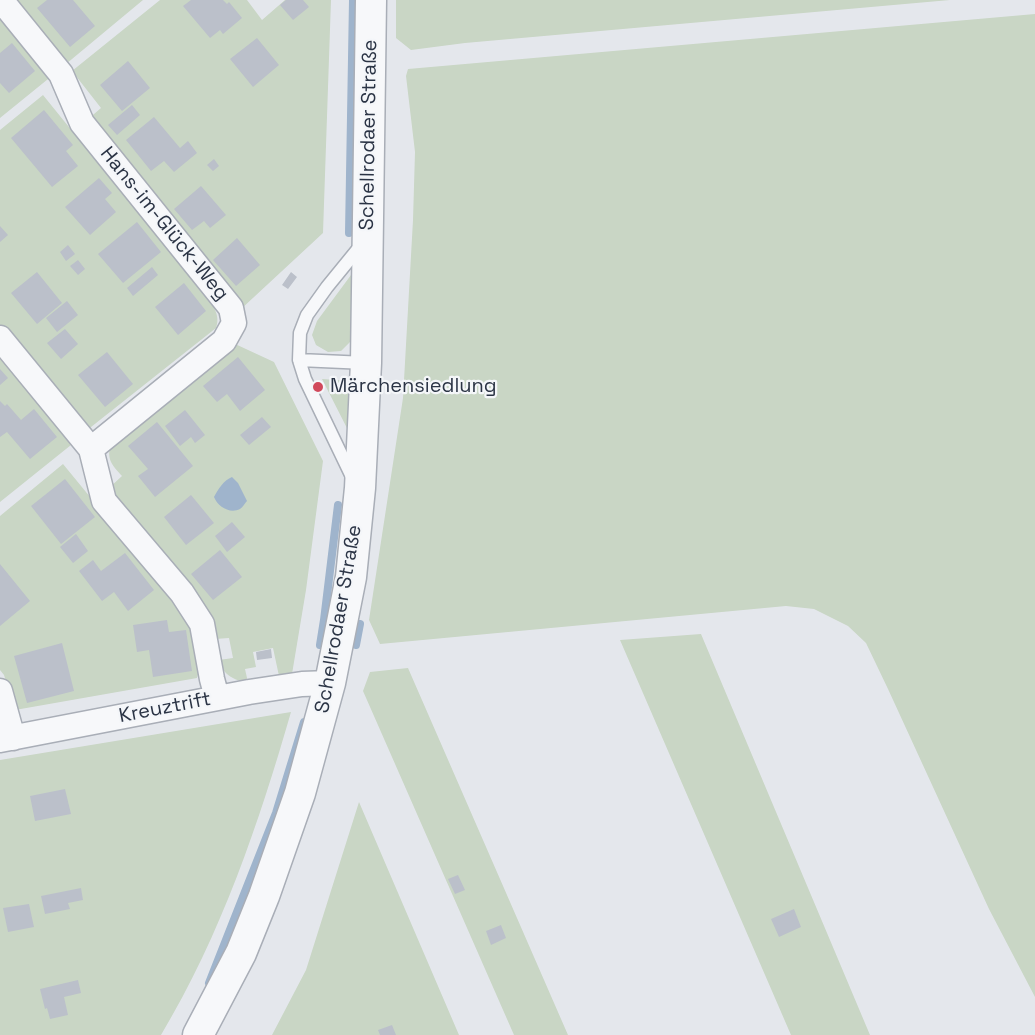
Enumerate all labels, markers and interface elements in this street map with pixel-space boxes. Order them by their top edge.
street label: Schellrodaer Straße [355,39,383,231]
street label: Hans-im-Glück-Weg [95,142,233,306]
place label: Märchensiedlung [330,375,497,399]
marker: Märchensiedlung [311,380,325,394]
street label: Schellrodaer Straße [311,523,367,715]
street label: Kreuztrift [117,687,213,729]

